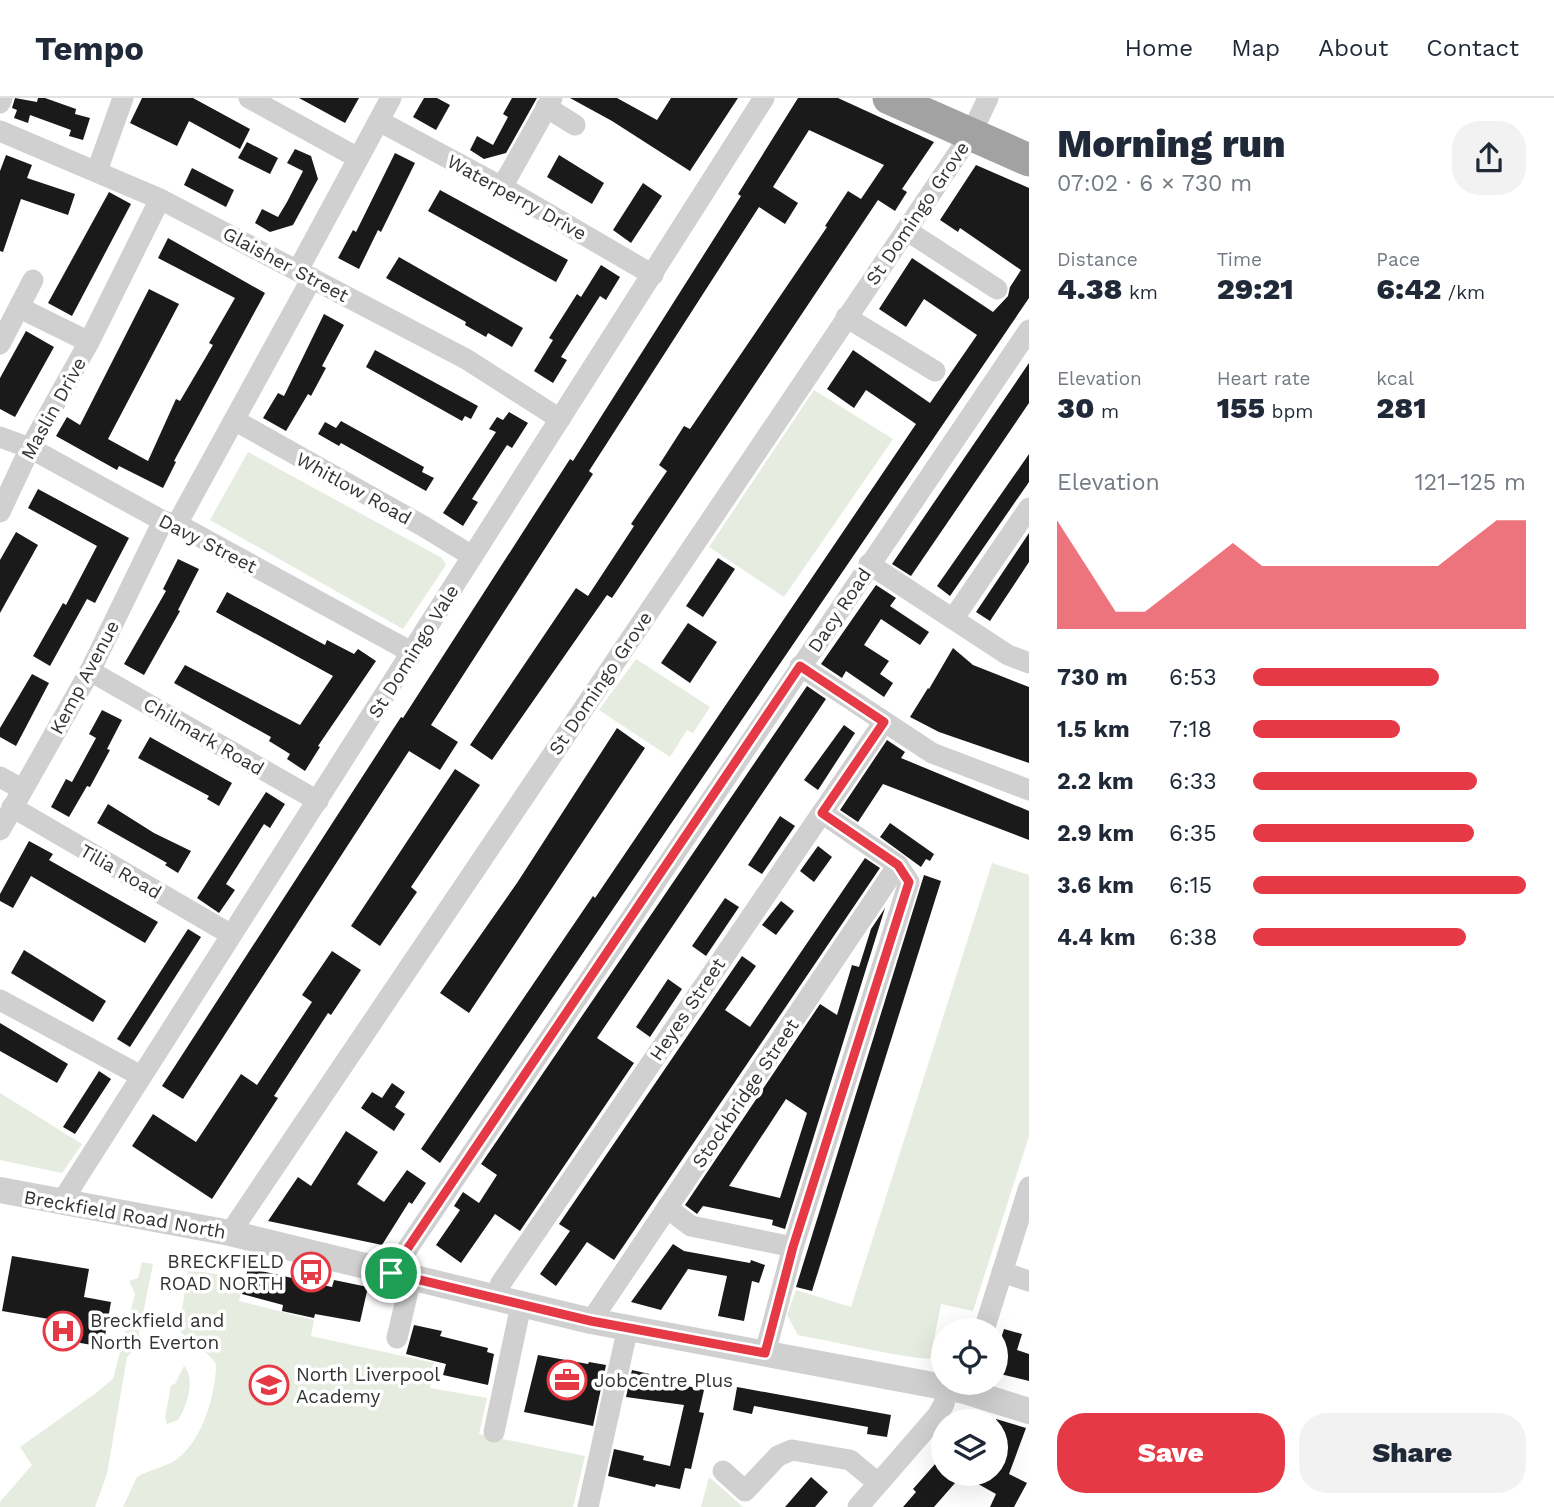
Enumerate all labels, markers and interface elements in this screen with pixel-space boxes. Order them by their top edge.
text: Tempo [35,29,144,68]
text: Home [1125,34,1193,62]
text: Map [1231,34,1280,62]
text: About [1318,34,1388,62]
text: Contact [1426,34,1519,62]
button: share [1452,121,1526,195]
text: Morning run [1057,122,1286,166]
street label: St Domingo Grove [861,137,974,289]
street label: Waterperry Drive [443,150,591,245]
text: 07:02 · 6 × 730 m [1057,170,1252,197]
street label: Glaisher Street [219,222,353,307]
text: Distance [1057,248,1138,271]
text: Time [1217,248,1262,271]
text: Pace [1376,248,1420,271]
text: 4.38 [1057,271,1123,306]
text: 29:21 [1217,271,1294,306]
text: 6:42 [1376,271,1441,306]
text: km [1123,281,1158,304]
text: /km [1441,281,1485,304]
street label: Maslin Drive [16,353,91,463]
text: Elevation [1057,367,1142,390]
text: Heart rate [1217,367,1311,390]
text: kcal [1376,367,1414,390]
text: 30 [1057,390,1094,425]
text: 155 [1217,390,1265,425]
text: 281 [1376,390,1427,425]
text: m [1094,400,1119,423]
text: bpm [1265,400,1313,423]
street label: Whitlow Road [292,447,415,530]
text: Elevation [1057,469,1160,496]
text: 121–125 m [1415,469,1526,496]
street label: Davy Street [155,509,261,578]
street label: Dacy Road [803,564,876,657]
street label: St Domingo Vale [363,580,464,722]
street label: St Domingo Grove [544,607,657,759]
street label: Kemp Avenue [45,616,124,738]
text: 730 m [1057,664,1128,691]
text: 6:53 [1169,664,1217,691]
street label: Chilmark Road [139,693,268,780]
text: 1.5 km [1057,716,1130,743]
text: 7:18 [1169,716,1212,743]
text: 2.2 km [1057,768,1134,795]
text: 6:33 [1169,768,1217,795]
text: 2.9 km [1057,820,1134,847]
text: 6:35 [1169,820,1217,847]
street label: Tilia Road [76,839,166,904]
text: 3.6 km [1057,872,1134,899]
text: 6:15 [1169,872,1212,899]
text: 4.4 km [1057,924,1136,951]
text: 6:38 [1169,924,1217,951]
street label: Heyes Street [645,954,730,1065]
street label: Stockbridge Street [687,1015,804,1172]
street label: Breckfield Road North [22,1185,228,1244]
pin [361,1243,421,1303]
place label: BRECKFIELD ROAD NORTH [159,1250,284,1295]
bus stop icon: BRECKFIELD ROAD NORTH [290,1251,332,1293]
icon: arrive [372,1254,410,1292]
place label: Breckfield and North Everton [90,1309,224,1354]
hospital icon: Breckfield and North Everton [42,1310,84,1352]
map controls [931,1318,1008,1486]
button: locate [931,1318,1008,1395]
office icon: Jobcentre Plus [546,1359,588,1401]
place label: North Liverpool Academy [296,1363,440,1408]
school or university icon: North Liverpool Academy [248,1364,290,1406]
place label: Jobcentre Plus [594,1369,733,1392]
button: layers [931,1409,1008,1486]
button: Save [1057,1413,1285,1493]
button: Share [1299,1413,1526,1493]

